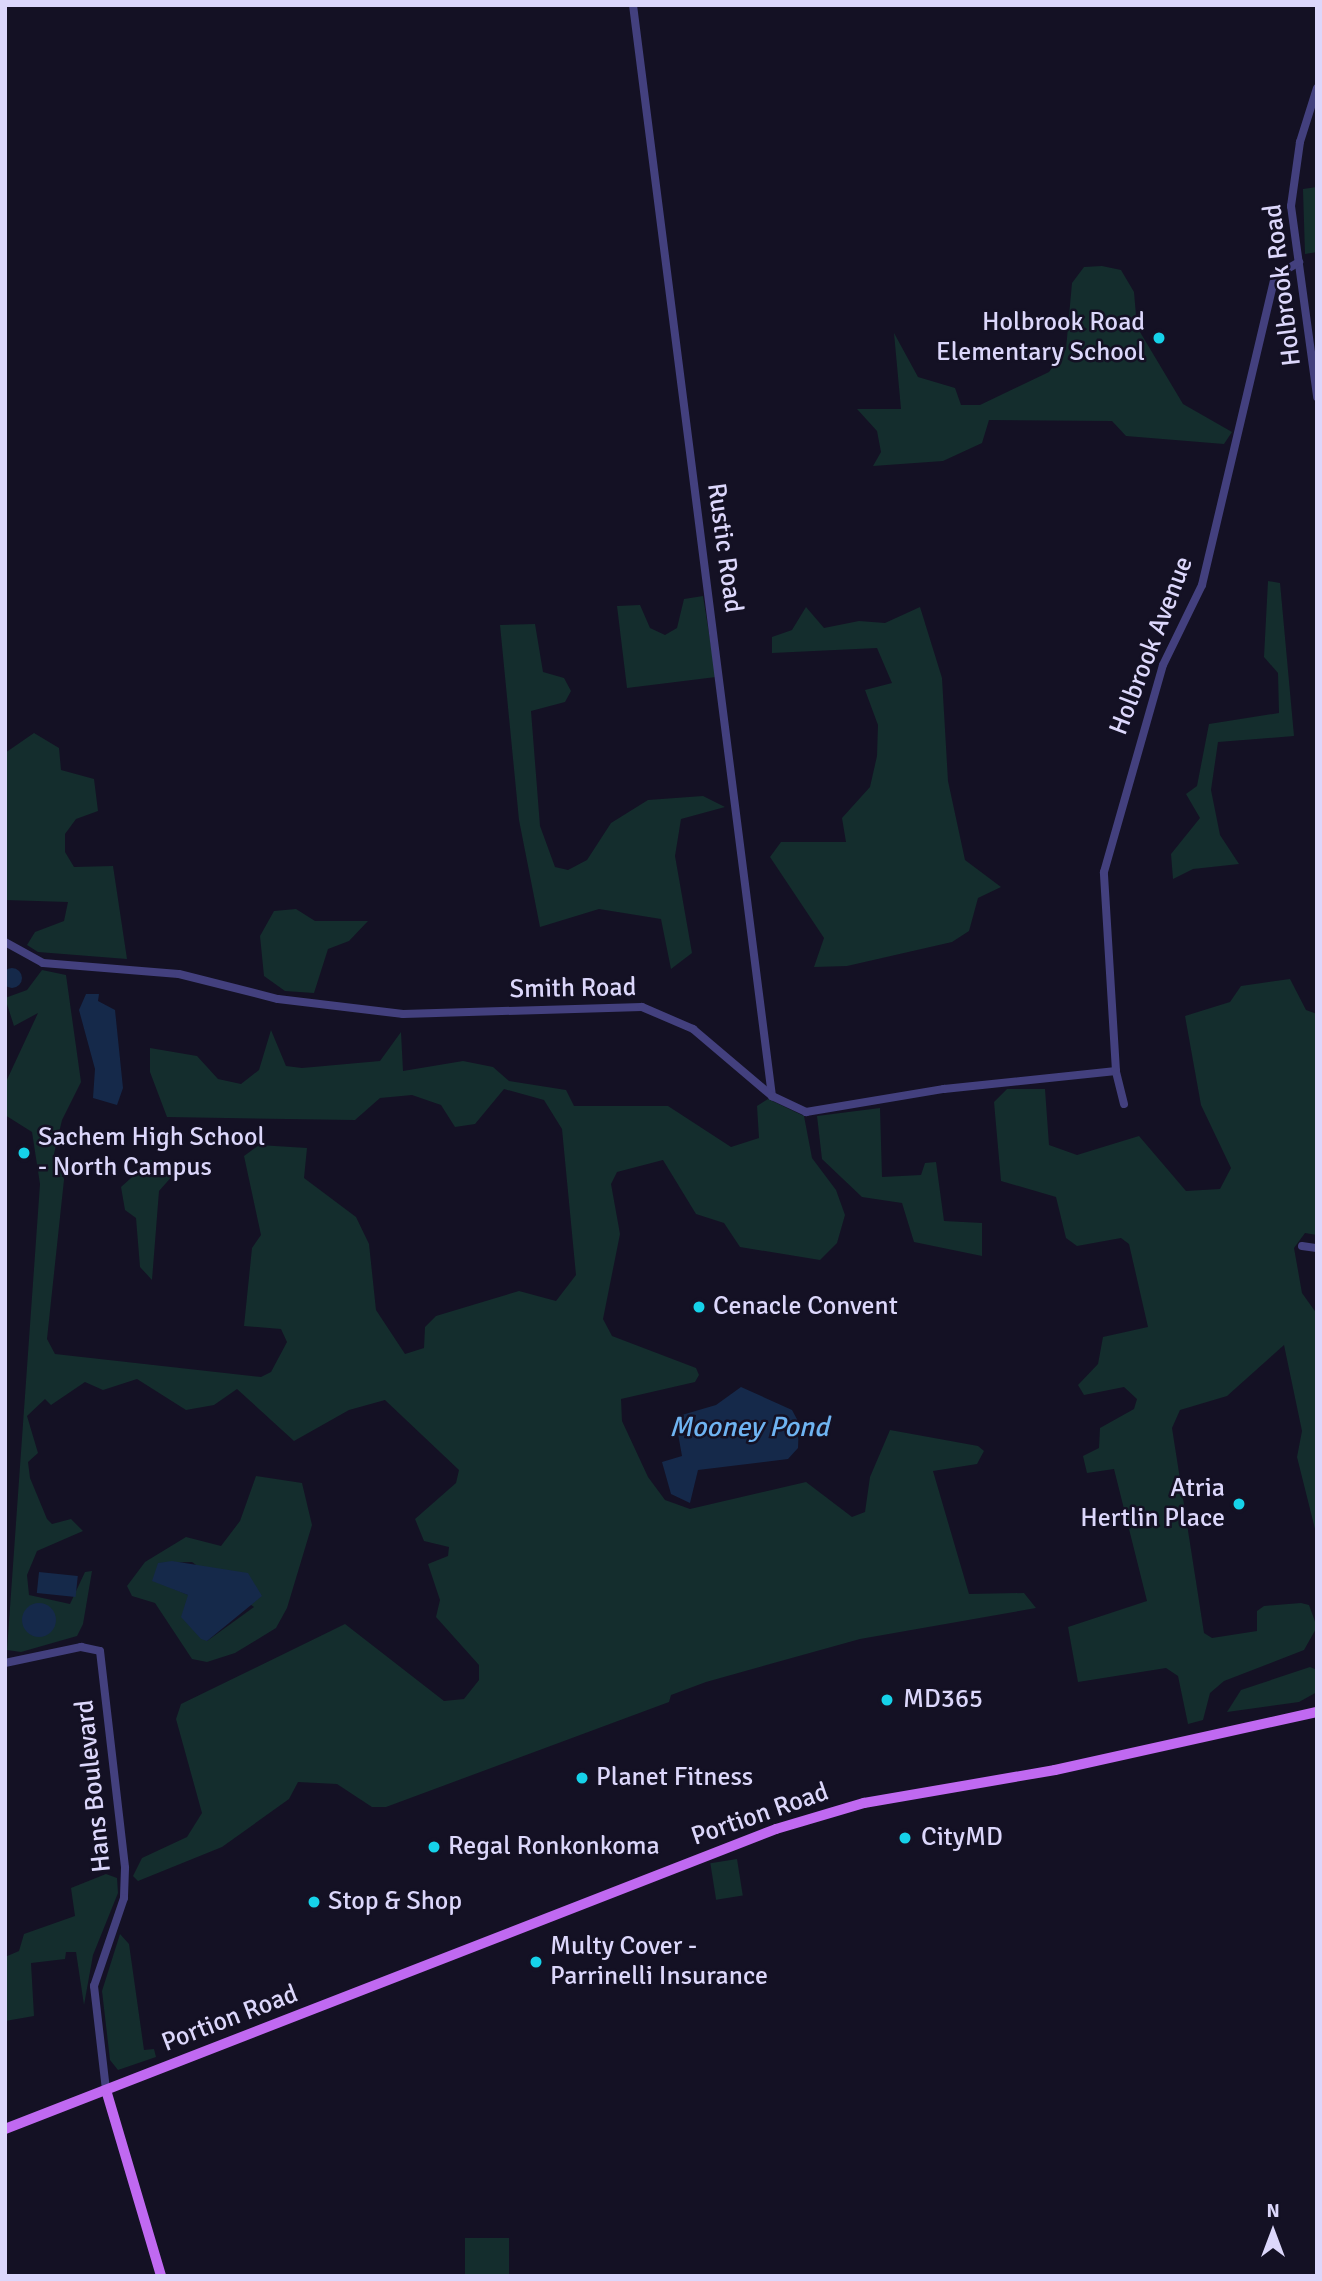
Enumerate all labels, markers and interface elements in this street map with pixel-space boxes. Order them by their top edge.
street label: Holbrook Road [1258,202,1308,368]
place label: Holbrook Road Elementary School [936,307,1145,368]
marker: Holbrook Road Elementary School [1151,330,1167,346]
street label: Rustic Road [699,481,749,615]
street label: Holbrook Avenue [1104,552,1200,740]
street label: Smith Road [509,972,637,1006]
place label: Sachem High School - North Campus [38,1122,265,1184]
marker: Sachem High School - North Campus [16,1145,32,1161]
place label: Cenacle Convent [713,1291,898,1323]
marker: Cenacle Convent [691,1299,707,1315]
water label: Mooney Pond [669,1410,829,1444]
place label: Atria Hertlin Place [1080,1473,1225,1534]
marker: Atria Hertlin Place [1231,1496,1247,1512]
place label: MD365 [903,1684,983,1716]
marker: MD365 [877,1690,897,1710]
street label: Hans Boulevard [69,1698,119,1874]
place label: Planet Fitness [596,1762,753,1794]
marker: Planet Fitness [574,1770,590,1786]
street label: Portion Road [687,1777,833,1853]
place label: CityMD [921,1822,1003,1854]
marker: CityMD [895,1828,915,1848]
place label: Regal Ronkonkoma [448,1831,660,1863]
marker: Regal Ronkonkoma [426,1839,442,1855]
place label: Stop & Shop [328,1886,462,1918]
marker: Stop & Shop [306,1894,322,1910]
place label: Multy Cover - Parrinelli Insurance [550,1931,768,1993]
marker: Multy Cover - Parrinelli Insurance [528,1954,544,1970]
street label: Portion Road [158,1979,302,2059]
north arrow [1238,2197,1308,2267]
text: N [1266,2199,1280,2223]

